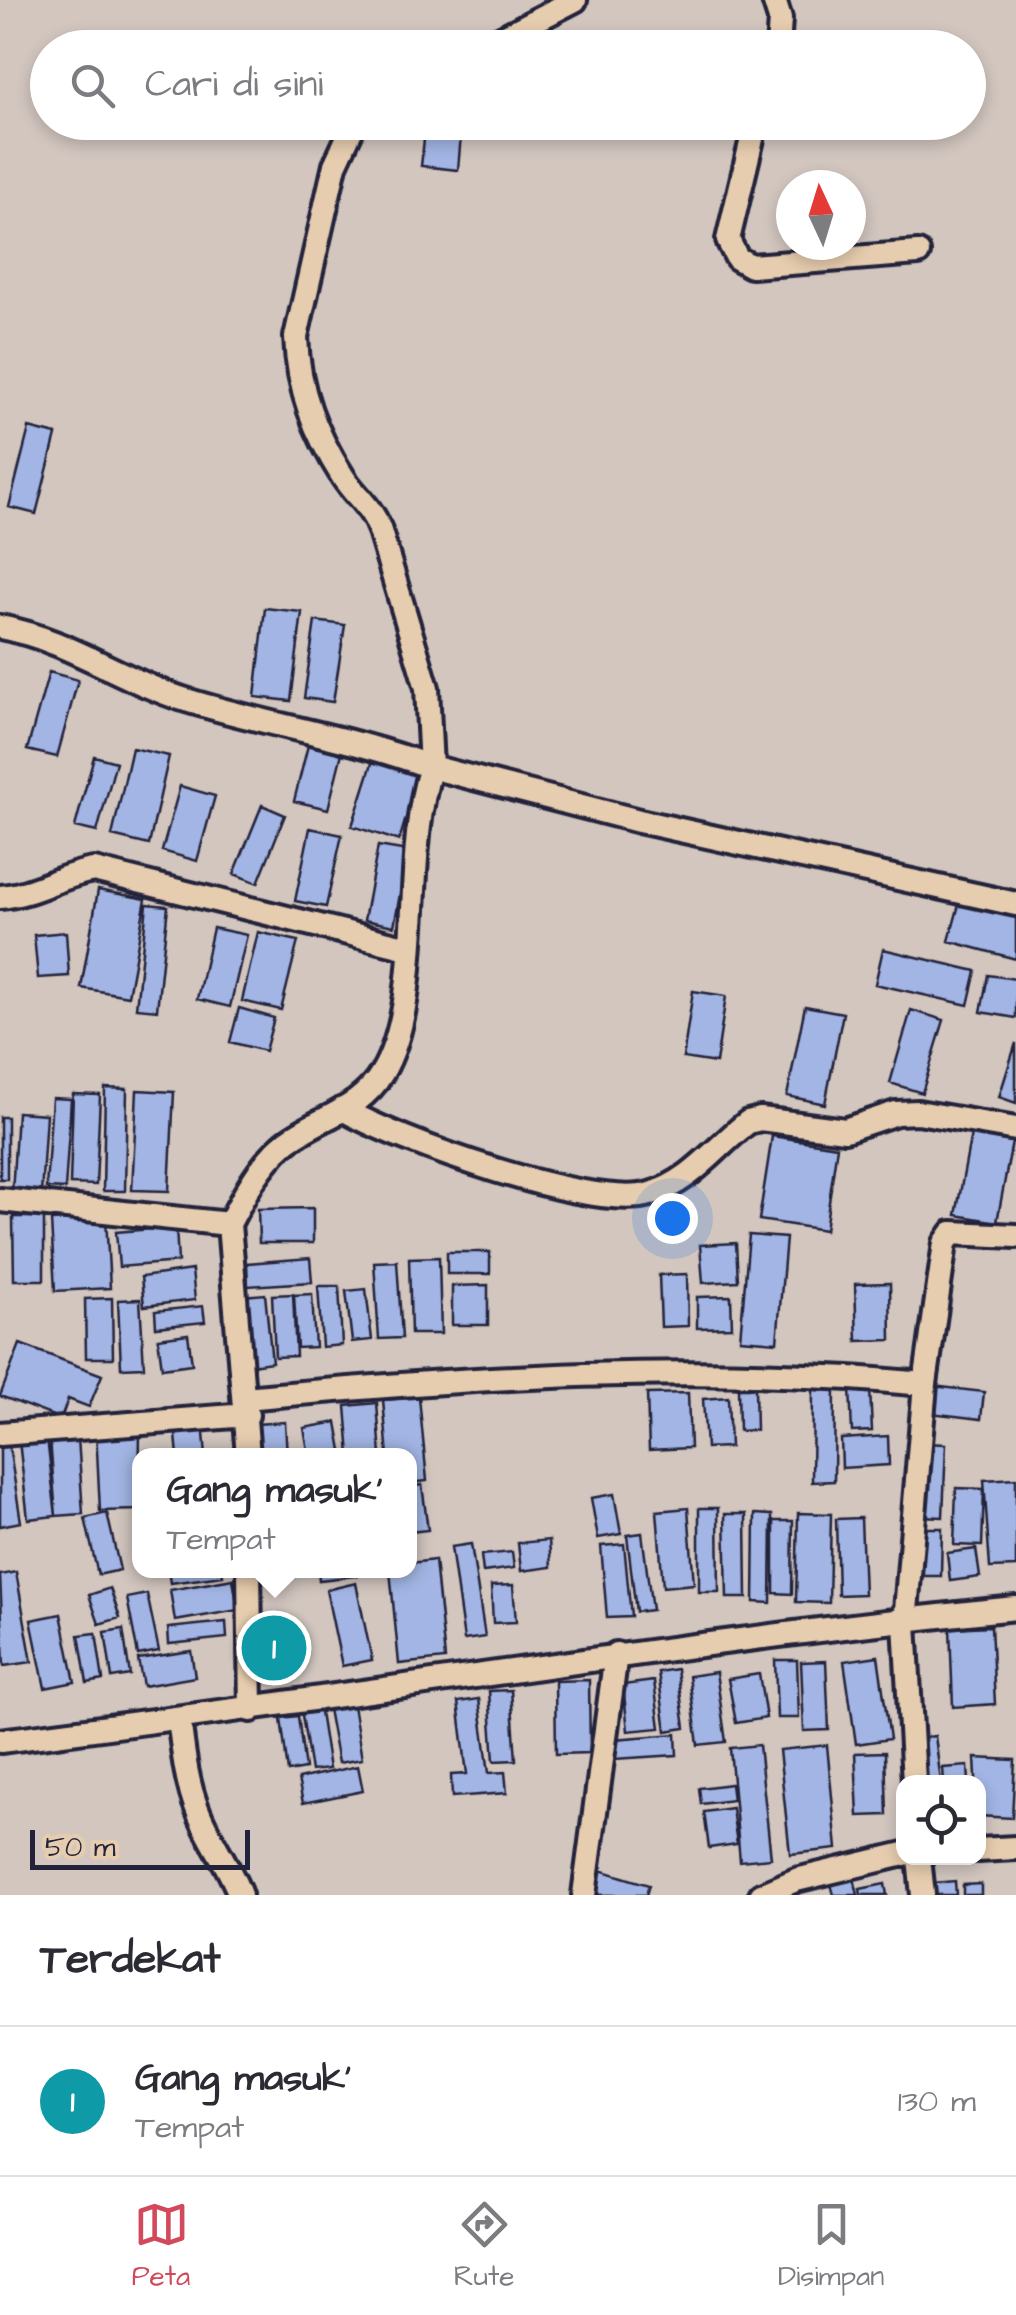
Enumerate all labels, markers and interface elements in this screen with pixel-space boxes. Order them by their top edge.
search box [30,30,986,140]
icon: search [65,58,120,113]
text: Cari di sini [145,59,323,111]
north arrow [776,170,866,260]
your location [647,1193,698,1244]
popup [132,1448,417,1578]
text: Gang masuk' [166,1465,383,1517]
text: Tempat [166,1517,276,1562]
pin: 1 [242,1610,306,1686]
map controls [896,1775,986,1865]
button: locate [896,1775,986,1865]
scale bar [30,1825,250,1870]
text: 50 m [45,1828,116,1867]
text: Terdekat [40,1931,220,1989]
text: Gang masuk' [135,2053,351,2105]
text: 1 [70,2079,75,2124]
text: 130 m [898,2079,976,2124]
text: Tempat [135,2105,244,2150]
tab: Peta [132,2197,190,2296]
tab: Rute [454,2197,514,2296]
tab: Disimpan [778,2197,884,2296]

